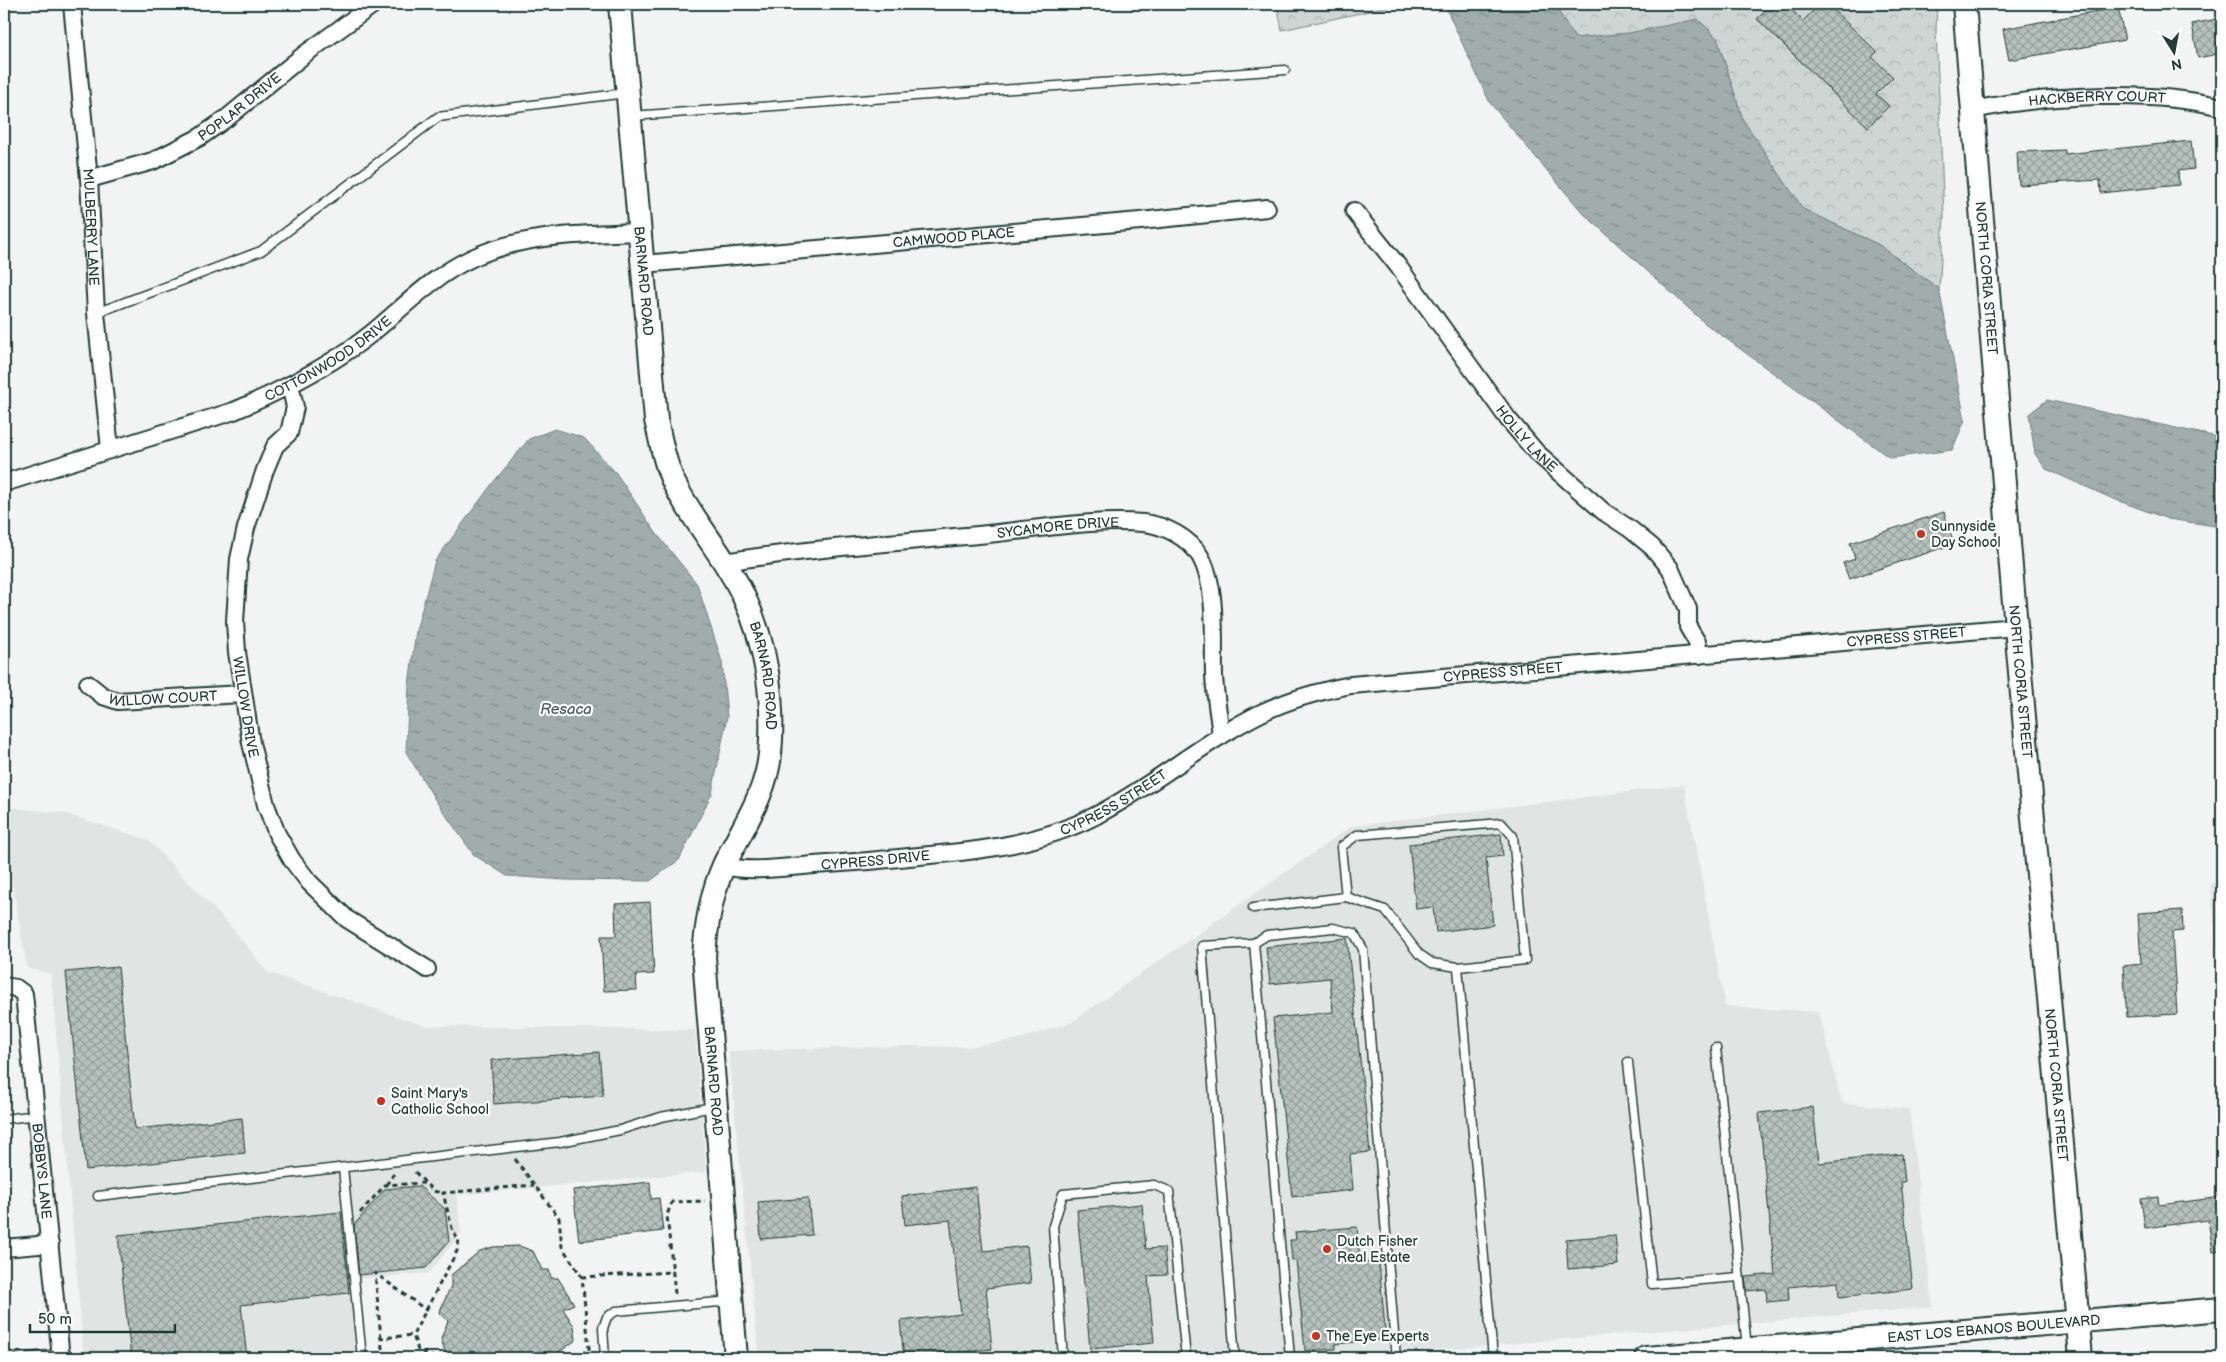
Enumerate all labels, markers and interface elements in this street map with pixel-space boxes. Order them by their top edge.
north arrow [2148,28,2198,78]
text: N [2170,55,2183,74]
street label: POPLAR DRIVE [195,69,285,145]
street label: HACKBERRY COURT [2028,88,2167,110]
street label: MULBERRY LANE [79,168,103,286]
street label: NORTH CORIA STREET [1971,201,2001,356]
street label: CAMWOOD PLACE [892,224,1016,251]
street label: BARNARD ROAD [630,225,657,337]
street label: COTTONWOOD DRIVE [262,312,395,405]
street label: HOLLY LANE [1492,402,1561,476]
street label: SYCAMORE DRIVE [996,514,1119,542]
place label: Sunnyside Day School [1931,518,2001,551]
marker: Sunnyside Day School [1915,528,1927,540]
street label: NORTH CORIA STREET [2005,604,2036,760]
street label: BARNARD ROAD [746,619,779,730]
street label: CYPRESS STREET [1846,623,1968,651]
street label: WILLOW DRIVE [229,655,262,759]
street label: CYPRESS STREET [1442,659,1564,686]
street label: WILLOW COURT [106,687,218,711]
water label: Resaca [540,700,592,719]
street label: CYPRESS STREET [1058,766,1171,839]
street label: CYPRESS DRIVE [820,847,931,874]
street label: NORTH CORIA STREET [2041,1008,2072,1163]
street label: BARNARD ROAD [701,1025,726,1137]
place label: Saint Mary's Catholic School [391,1085,489,1118]
marker: Saint Mary's Catholic School [375,1095,387,1107]
street label: BOBBYS LANE [28,1122,55,1220]
place label: Dutch Fisher Real Estate [1337,1233,1418,1266]
marker: Dutch Fisher Real Estate [1321,1243,1333,1255]
scale bar [30,1302,175,1334]
text: 50 m [38,1310,72,1329]
street label: EAST LOS EBANOS BOULEVARD [1887,1311,2101,1346]
place label: The Eye Experts [1326,1328,1429,1345]
marker: The Eye Experts [1310,1330,1322,1342]

